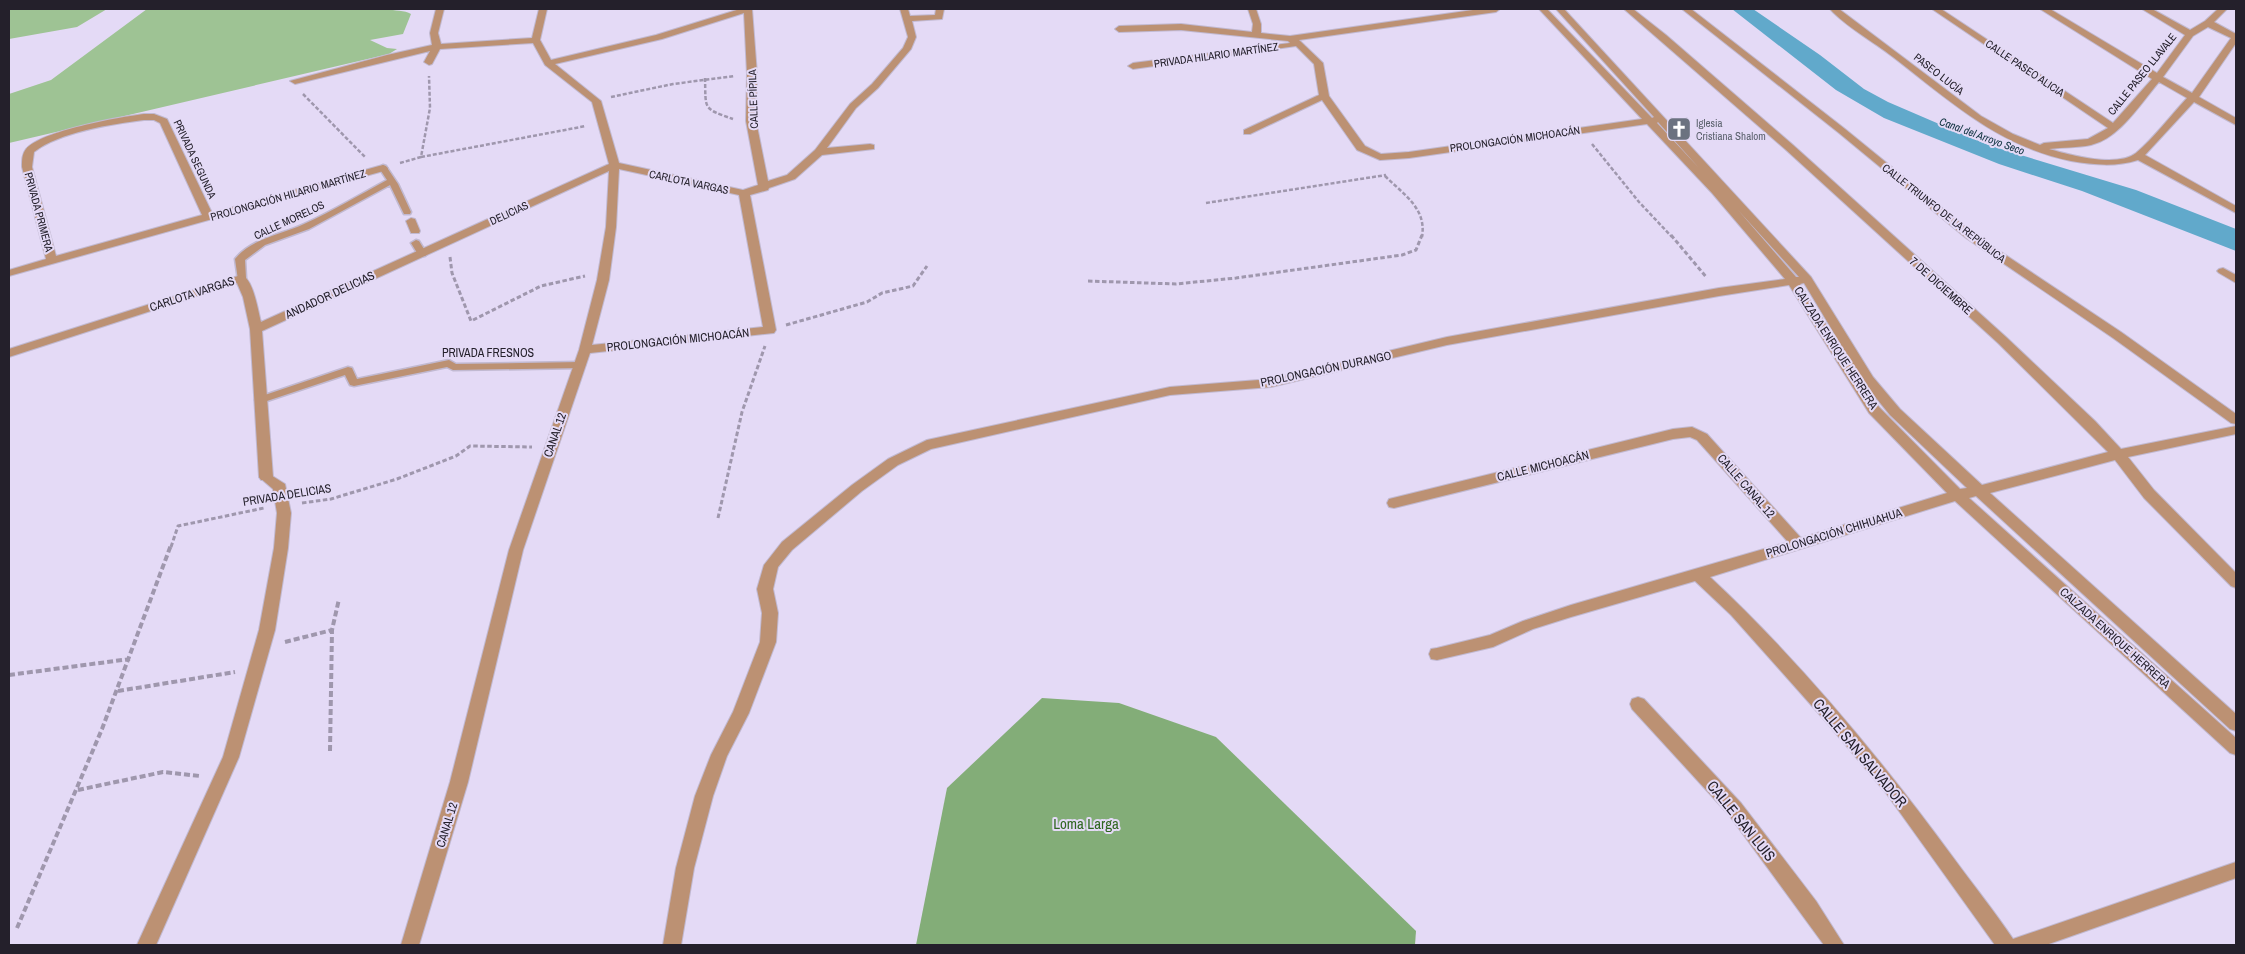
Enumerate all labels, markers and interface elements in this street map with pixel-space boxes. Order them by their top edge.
street label: CALLE PASEO LLAVALE [2105,30,2179,118]
street label: CALLE PASEO ALICIA [1983,36,2068,100]
street label: PRIVADA HILARIO MARTÍNEZ [1153,39,1280,71]
street label: PASEO LUCÍA [1911,50,1968,98]
street label: CALLE PÍPILA [745,68,761,129]
water label: Canal del Arroyo Seco [1937,114,2027,158]
church icon: Iglesia Cristiana Shalom [1666,116,1692,142]
place label: Iglesia Cristiana Shalom [1696,116,1766,143]
street label: PRIVADA SEGUNDA [171,117,220,202]
street label: PROLONGACIÓN MICHOACÁN [1449,123,1581,155]
street label: CALLE TRIUNFO DE LA REPÚBLICA [1880,160,2009,266]
street label: PROLONGACIÓN HILARIO MARTÍNEZ [209,166,368,224]
street label: CARLOTA VARGAS [648,167,730,197]
street label: PRIVADA PRIMERA [22,171,57,254]
street label: CALLE MORELOS [252,198,326,242]
street label: DELICIAS [487,198,531,228]
street label: 7 DE DICIEMBRE [1906,254,1976,318]
street label: ANDADOR DELICIAS [282,267,378,323]
street label: CARLOTA VARGAS [148,273,237,315]
street label: CALZADA ENRIQUE HERRERA [1790,284,1882,413]
street label: PROLONGACIÓN MICHOACÁN [606,325,750,355]
street label: PRIVADA FRESNOS [442,345,535,361]
street label: PROLONGACIÓN DURANGO [1259,347,1393,391]
street label: CANAL 12 [540,411,570,459]
street label: CALLE MICHOACÁN [1495,447,1591,485]
street label: CALLE CANAL 12 [1714,451,1778,521]
street label: PRIVADA DELICIAS [242,480,333,510]
street label: PROLONGACIÓN CHIHUAHUA [1764,505,1904,561]
street label: CALZADA ENRIQUE HERRERA [2056,584,2174,692]
street label: CALLE SAN SALVADOR [1809,694,1912,812]
street label: CALLE SAN LUIS [1702,776,1781,866]
street label: CANAL 12 [433,801,461,849]
park label: Loma Larga [1053,813,1119,834]

